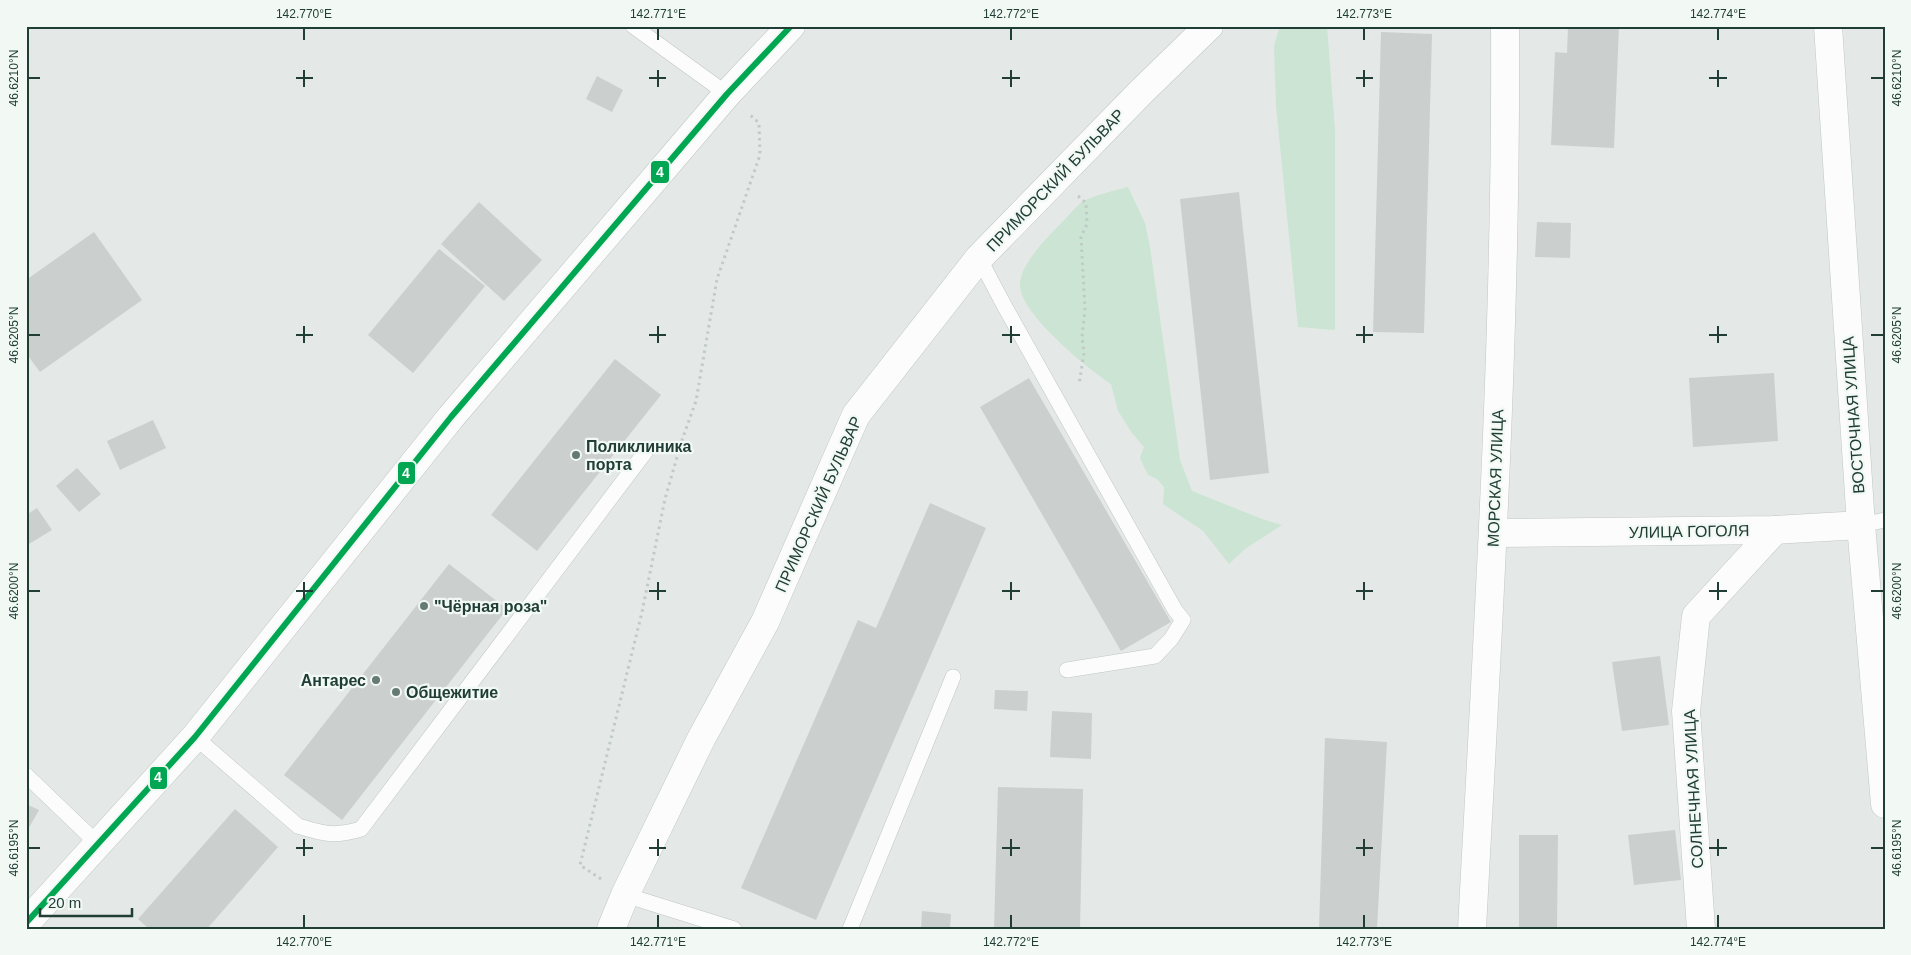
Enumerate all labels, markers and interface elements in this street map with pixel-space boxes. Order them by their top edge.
text: 142.770°E [276,7,332,21]
text: 142.771°E [630,7,686,21]
text: 142.772°E [983,7,1039,21]
text: 142.773°E [1336,7,1392,21]
text: 142.774°E [1690,7,1746,21]
text: 46.6210°N [7,50,21,106]
text: 46.6210°N [1890,50,1904,106]
street label: ПРИМОРСКИЙ БУЛЬВАР [982,105,1128,255]
line badge: 4 [650,160,670,184]
text: 4 [656,164,664,180]
text: 46.6205°N [7,307,21,363]
text: 46.6205°N [1890,307,1904,363]
street label: ВОСТОЧНАЯ УЛИЦА [1839,335,1867,494]
street label: МОРСКАЯ УЛИЦА [1485,408,1506,547]
street label: ПРИМОРСКИЙ БУЛЬВАР [771,413,865,595]
place label: Поликлиника порта [586,438,692,473]
marker: Поликлиника порта [570,449,582,461]
line badge: 4 [397,461,416,485]
text: 4 [402,465,410,481]
street label: УЛИЦА ГОГОЛЯ [1628,522,1750,541]
text: 46.6200°N [7,563,21,619]
text: 46.6200°N [1890,563,1904,619]
place label: "Чёрная роза" [434,598,547,615]
marker: "Чёрная роза" [418,600,430,612]
place label: Антарес [301,672,366,689]
marker: Антарес [370,674,382,686]
place label: Общежитие [406,684,498,701]
marker: Общежитие [390,686,402,698]
street label: СОЛНЕЧНАЯ УЛИЦА [1681,709,1706,869]
line badge: 4 [149,766,168,790]
text: 4 [154,769,162,785]
text: 46.6195°N [7,820,21,876]
text: 46.6195°N [1890,820,1904,876]
scale bar [40,885,132,917]
text: 20 m [48,894,81,911]
text: 142.770°E [276,935,332,949]
text: 142.771°E [630,935,686,949]
text: 142.772°E [983,935,1039,949]
text: 142.773°E [1336,935,1392,949]
text: 142.774°E [1690,935,1746,949]

